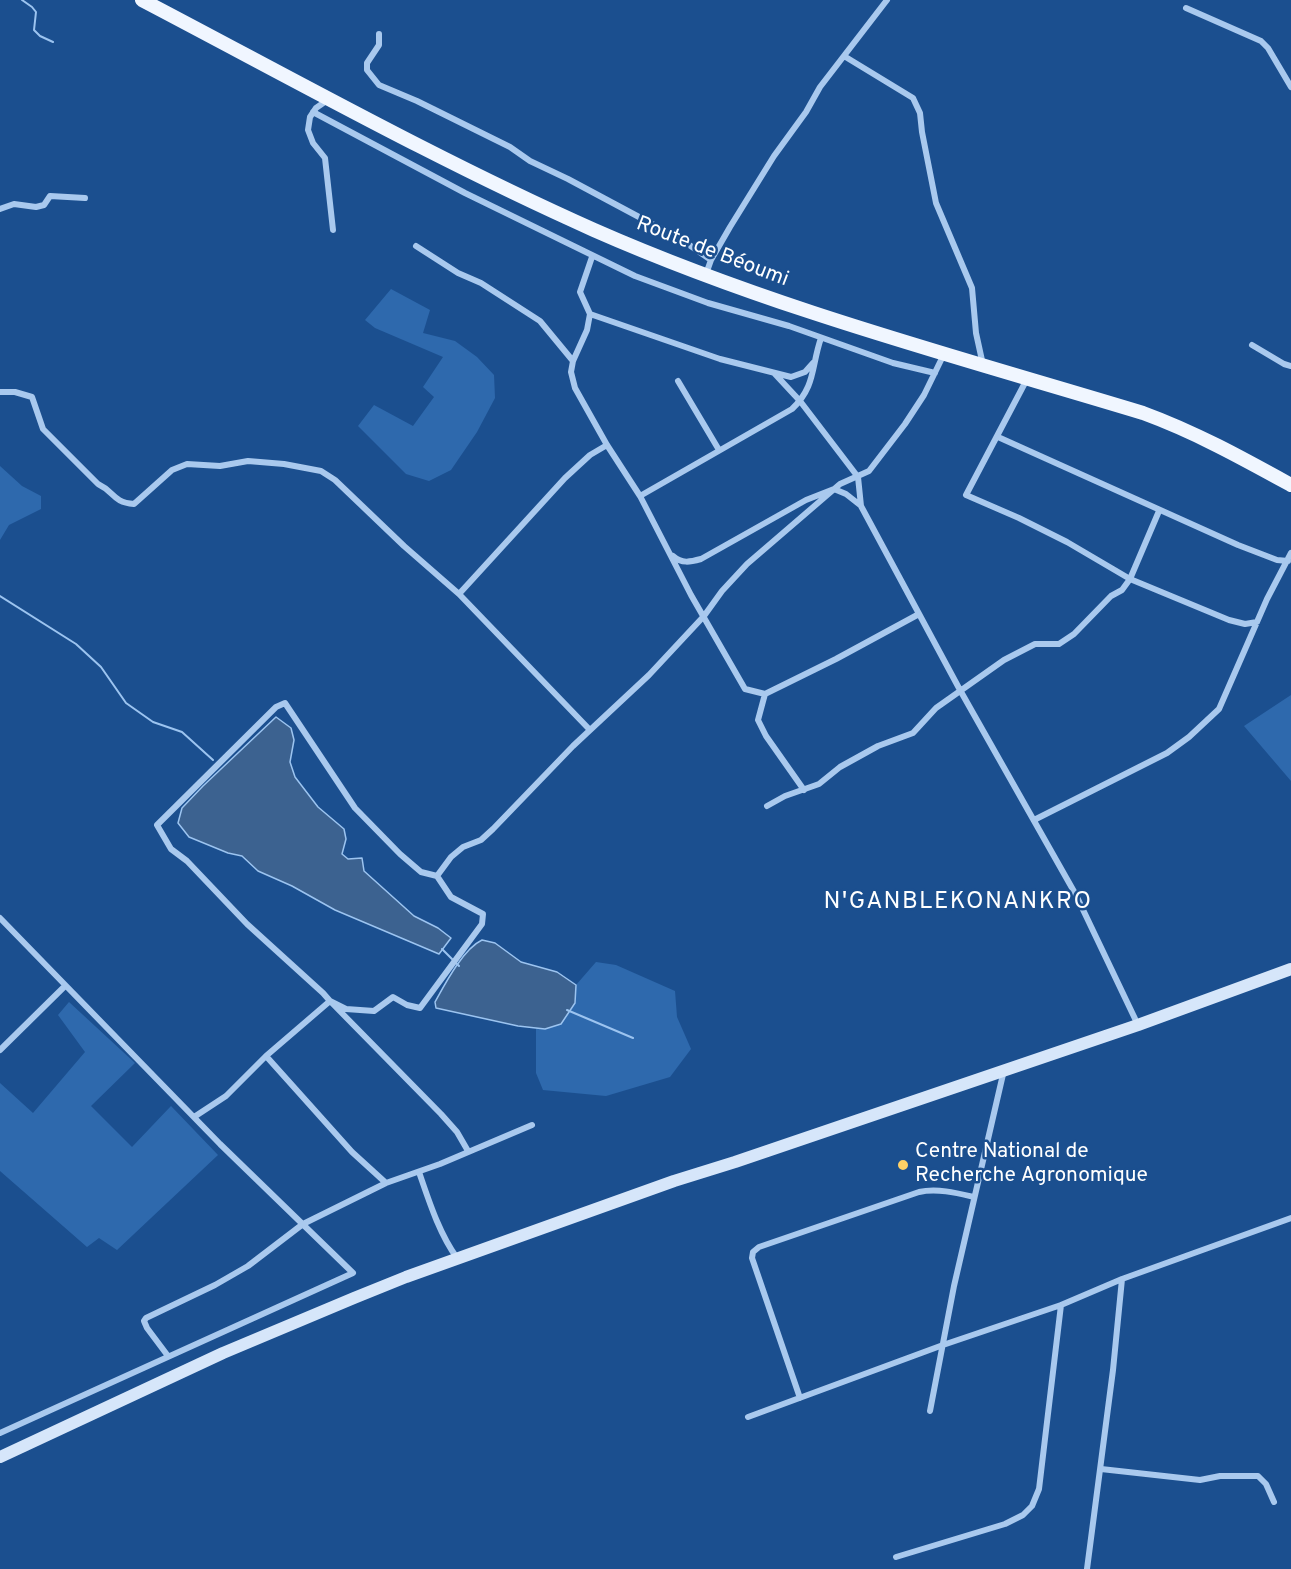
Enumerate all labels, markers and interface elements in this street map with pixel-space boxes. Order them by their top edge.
street label: Route de Béoumi [632,212,792,294]
district label: N'GANBLEKONANKRO [824,889,1092,917]
place label: Centre National de Recherche Agronomique [915,1140,1148,1190]
marker: Centre National de Recherche Agronomique [896,1158,910,1172]

